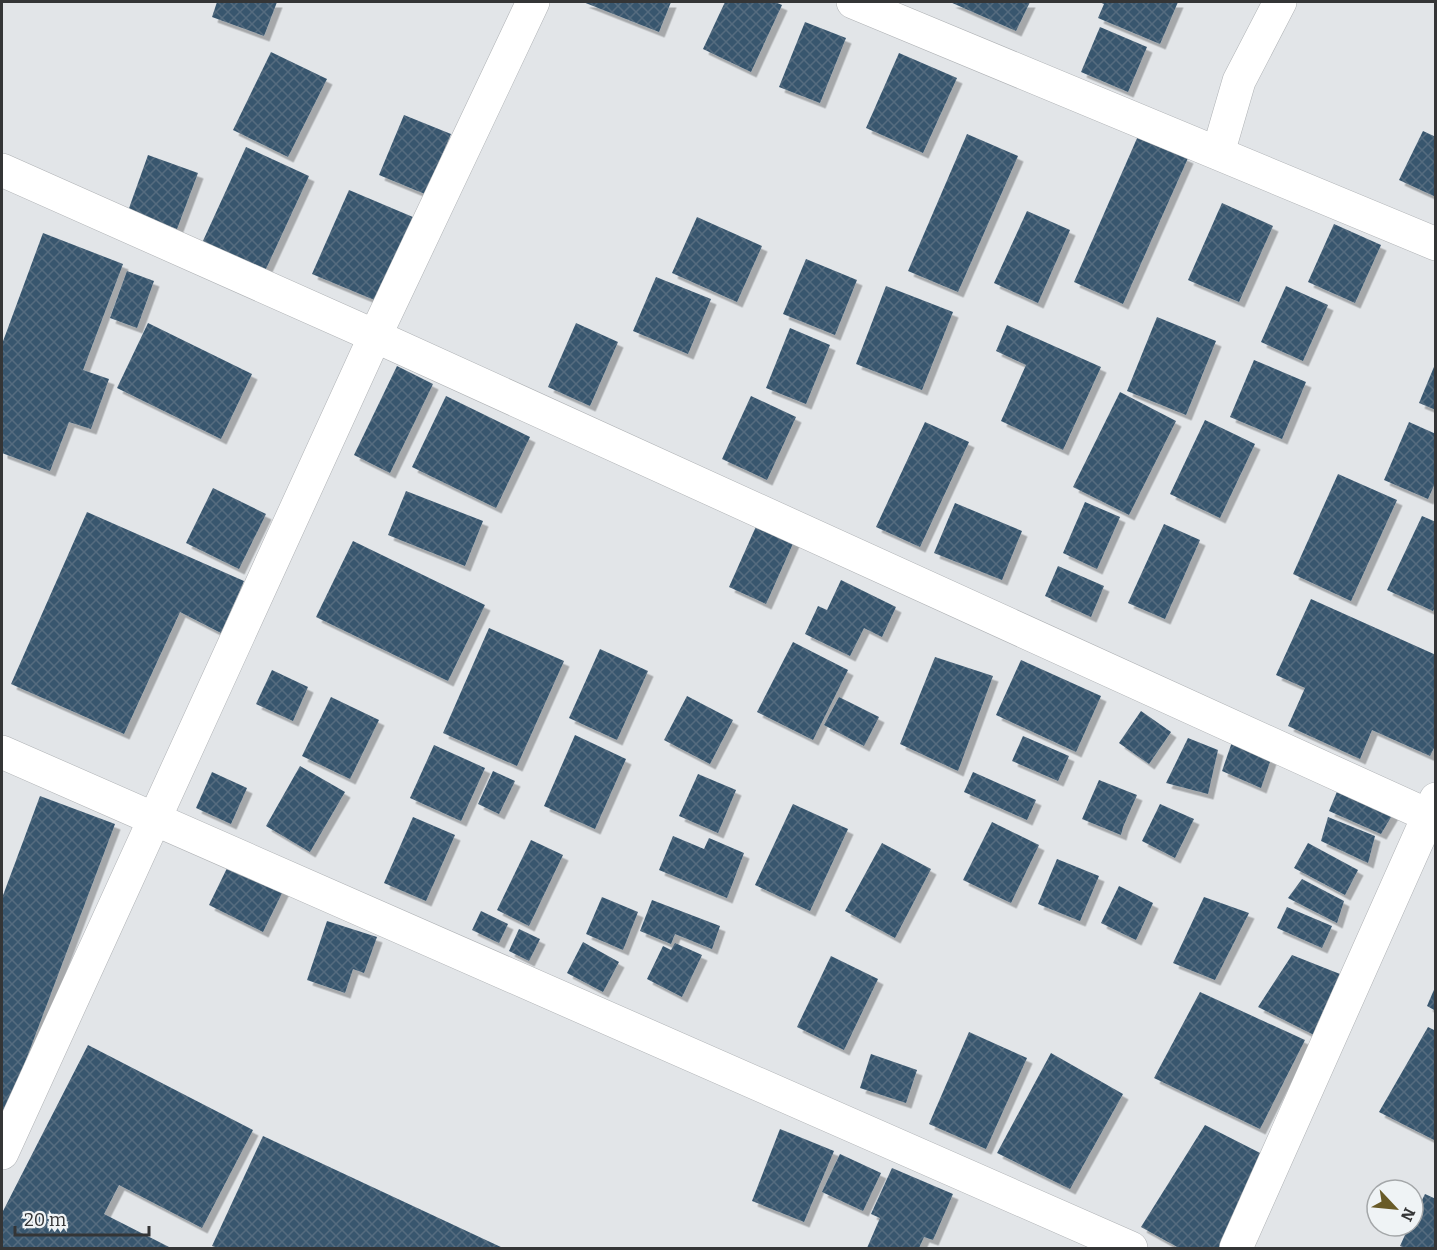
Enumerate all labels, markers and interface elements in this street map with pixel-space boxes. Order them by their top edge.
north arrow [1365,1178,1425,1238]
scale bar [15,1199,148,1237]
text: N [1397,1205,1419,1224]
text: 20 m [24,1209,66,1231]

